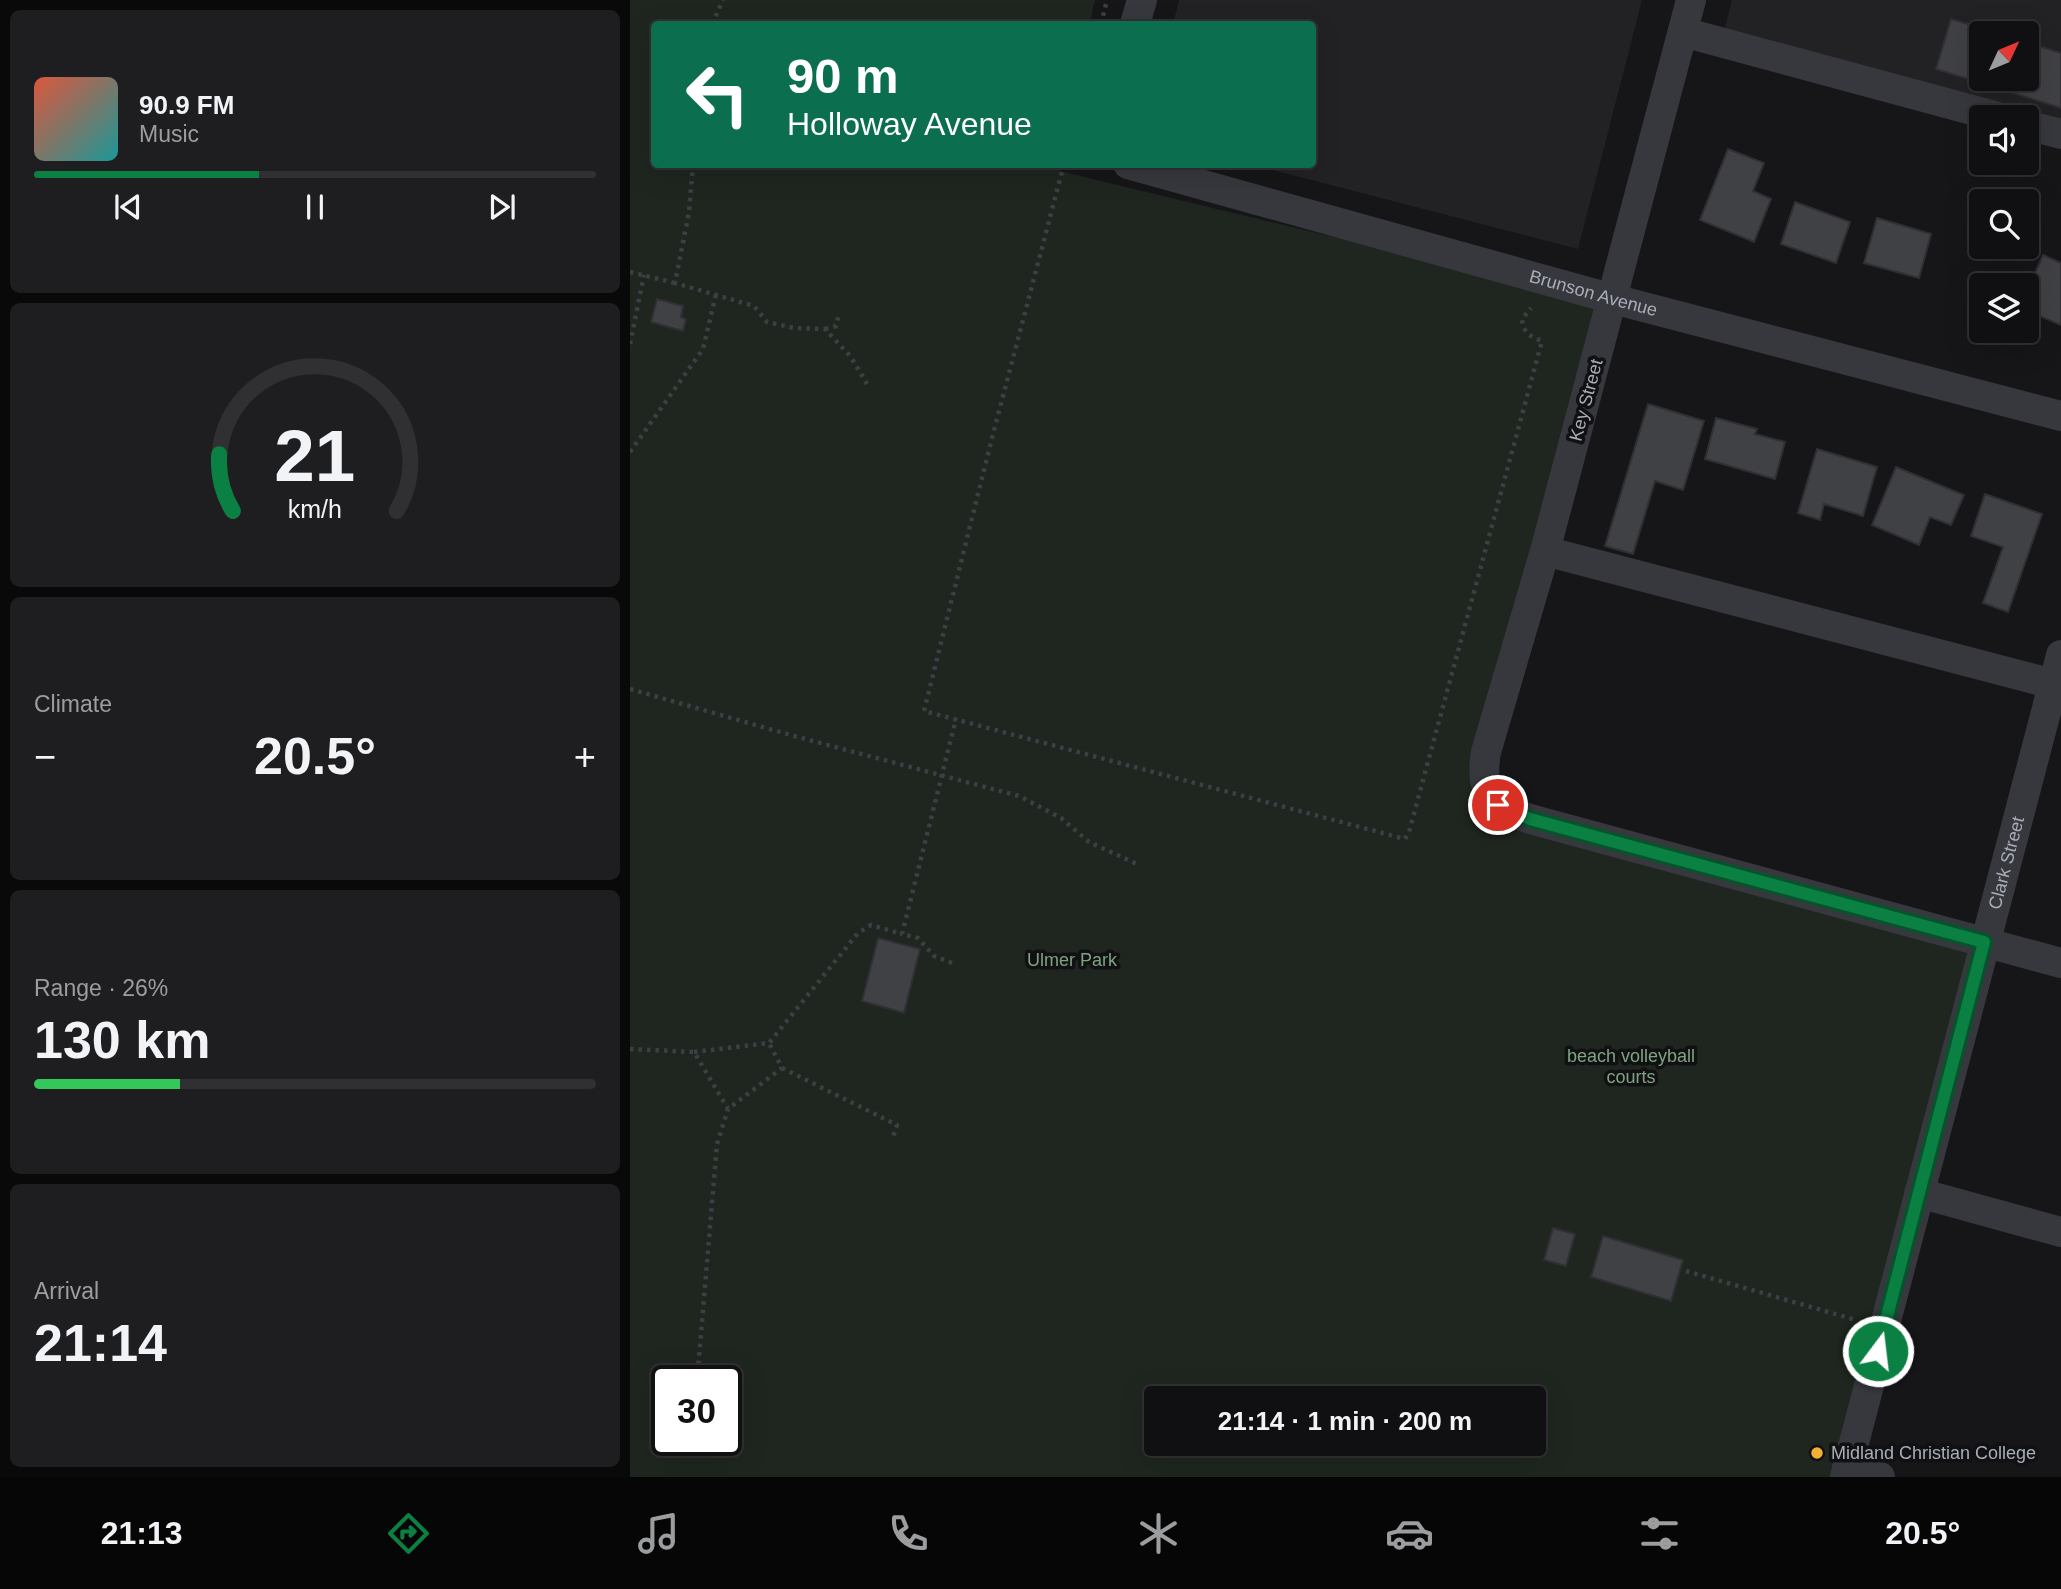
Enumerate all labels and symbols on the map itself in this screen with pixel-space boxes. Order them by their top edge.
north arrow [1969,21,2039,91]
street label: Brunson Avenue [1527,266,1660,320]
street label: Key Street [1565,357,1607,443]
pin [1468,775,1528,835]
street label: Clark Street [1985,814,2028,911]
park label: Ulmer Park [1027,950,1118,970]
park label: beach volleyball courts [1567,1046,1695,1087]
position arrow [1841,1314,1915,1388]
speed limit sign: 30 [651,1365,742,1456]
place label: Midland Christian College [1831,1443,2036,1463]
marker: Midland Christian College [1809,1445,1825,1461]

